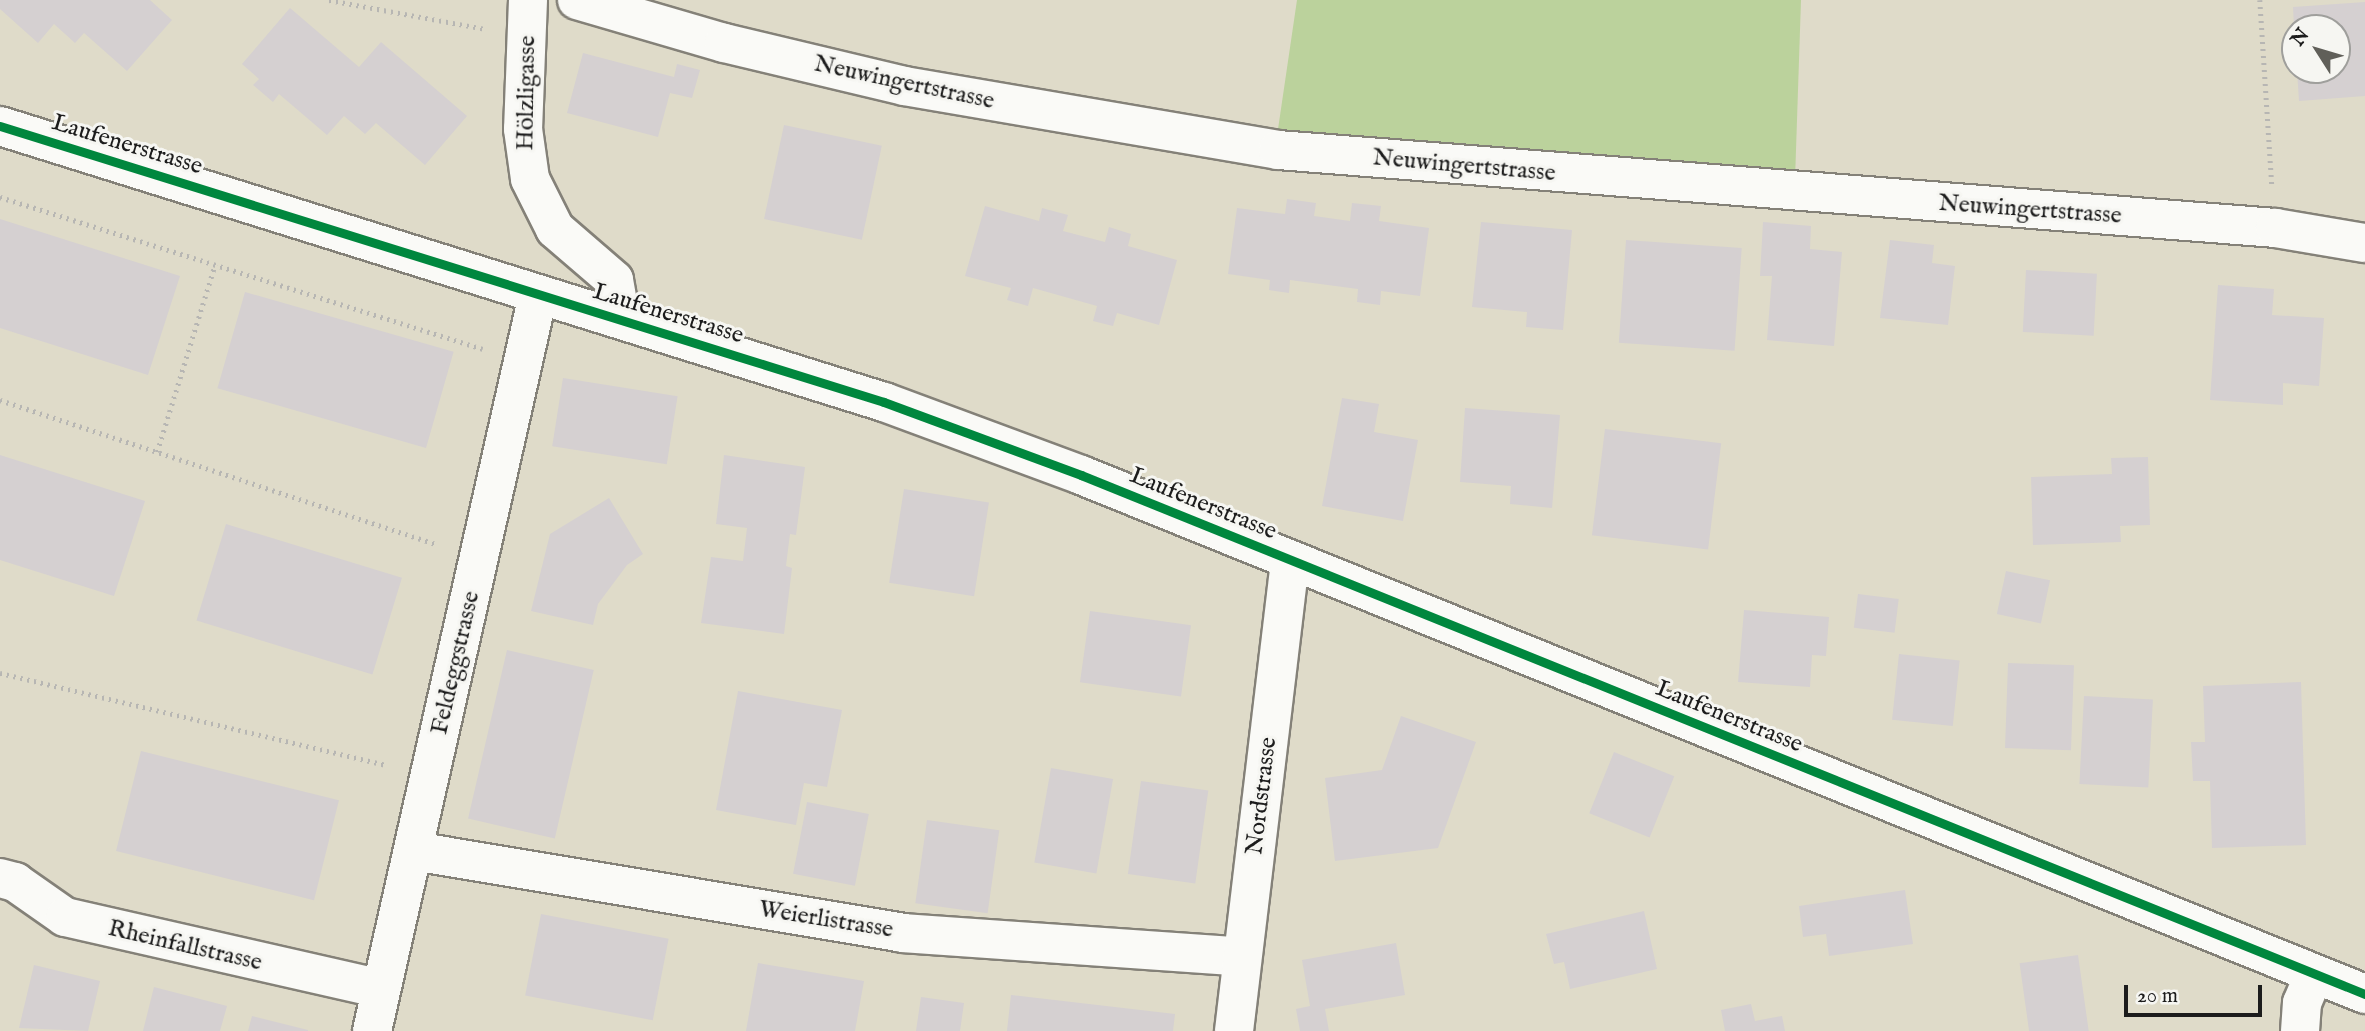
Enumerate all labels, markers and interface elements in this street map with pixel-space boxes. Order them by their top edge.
north arrow [2281,14,2351,84]
text: N [2286,24,2315,51]
street label: Hölzligasse [512,35,542,151]
street label: Neuwingertstrasse [811,50,997,116]
street label: Laufenerstrasse [48,108,206,182]
street label: Neuwingertstrasse [1371,144,1557,188]
street label: Neuwingertstrasse [1938,189,2122,231]
street label: Laufenerstrasse [589,277,747,351]
street label: Laufenerstrasse [1125,461,1281,547]
street label: Feldeggstrasse [426,589,486,737]
street label: Laufenerstrasse [1651,674,1807,760]
street label: Nordstrasse [1240,736,1284,856]
street label: Weierlistrasse [757,895,895,945]
street label: Rheinfallstrasse [105,914,265,978]
scale bar [2127,972,2265,1016]
text: 20 m [2137,983,2178,1010]

